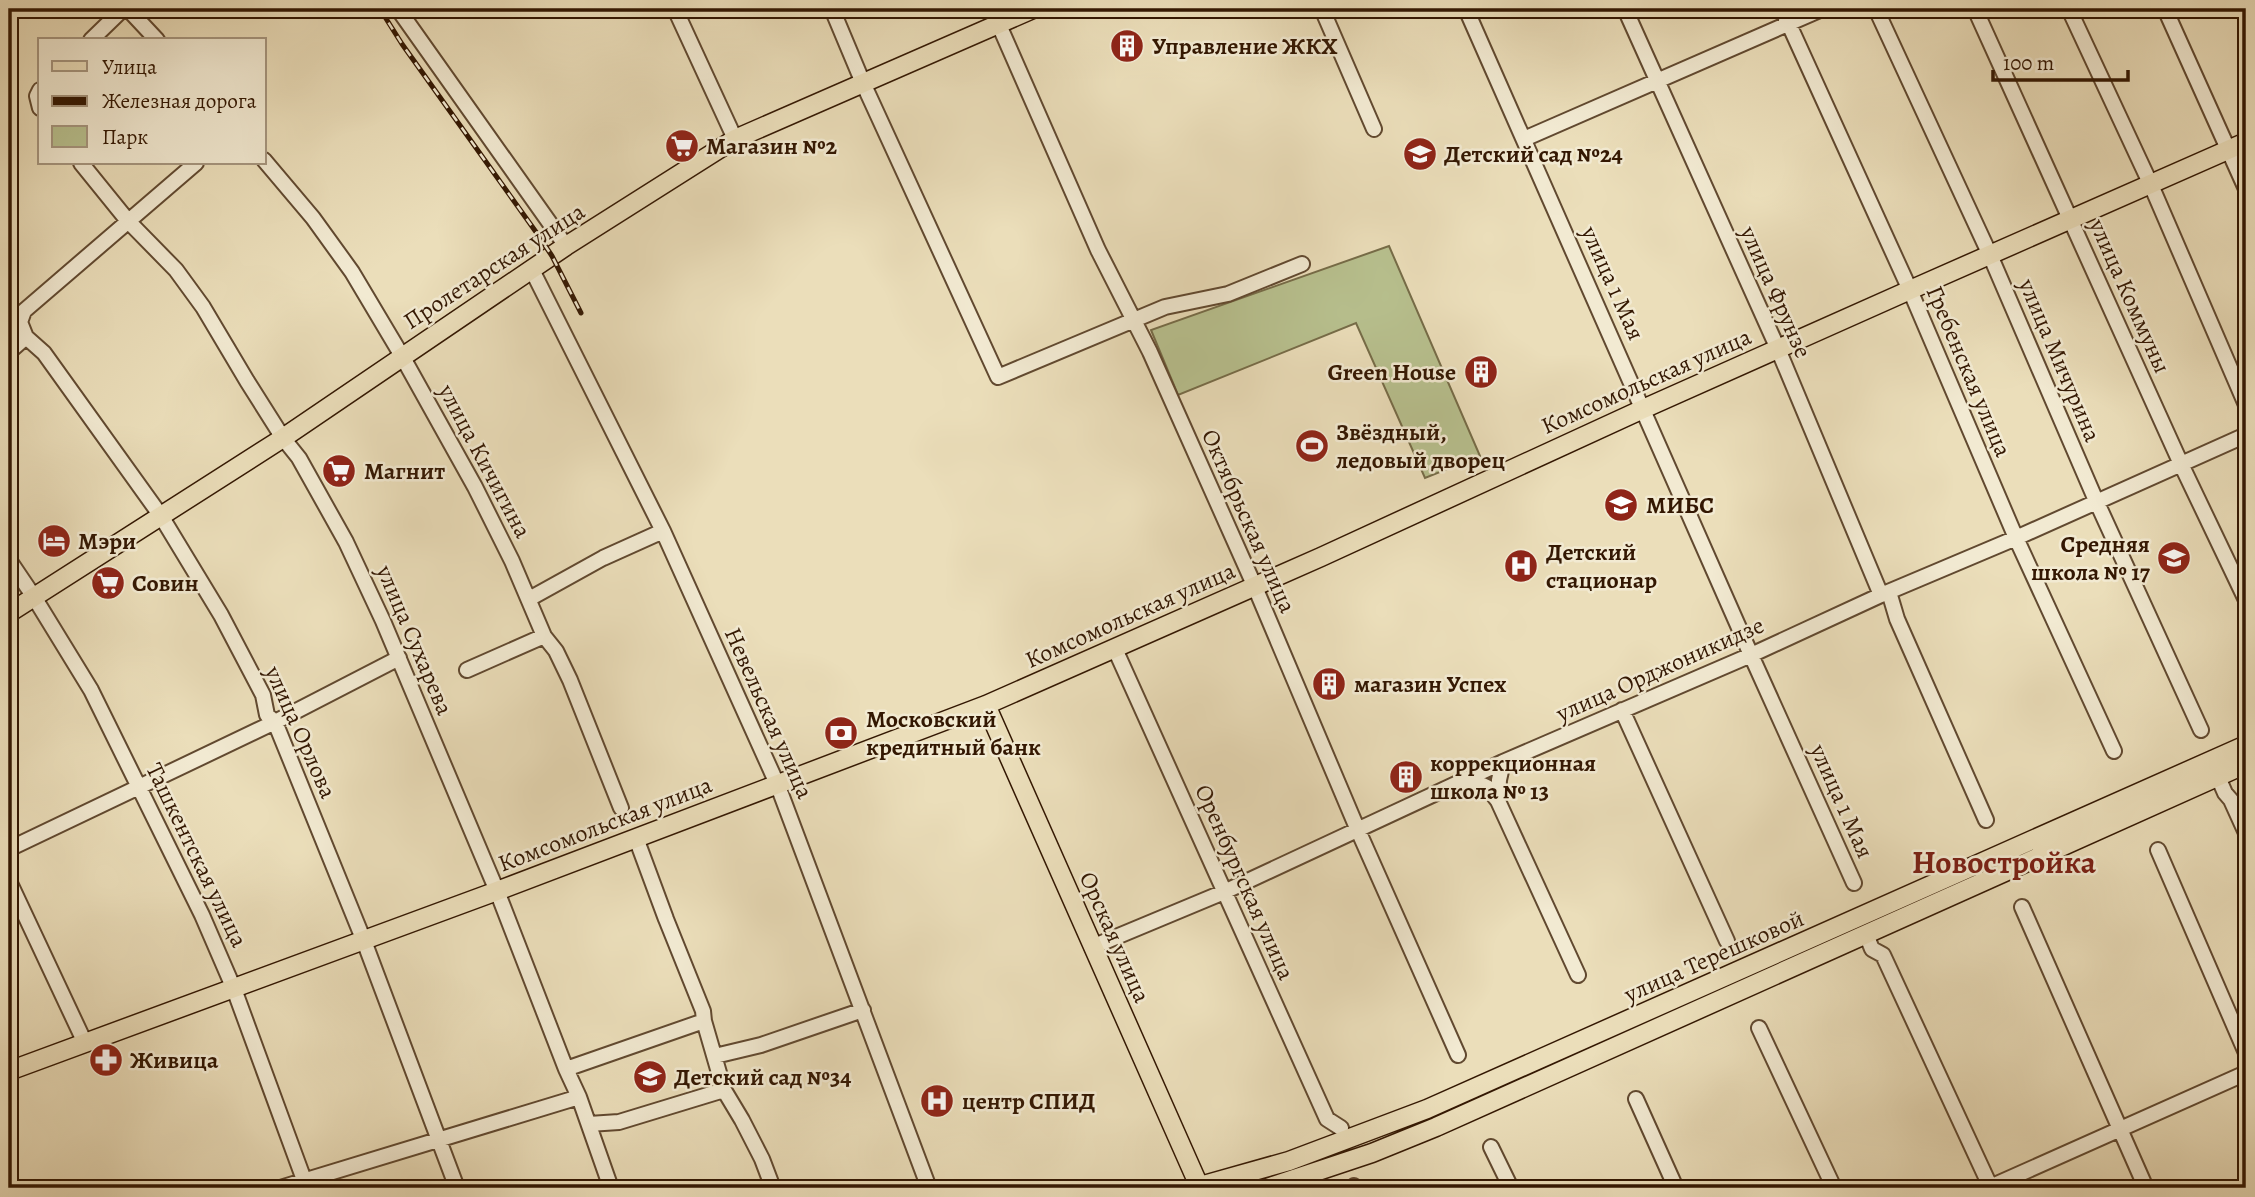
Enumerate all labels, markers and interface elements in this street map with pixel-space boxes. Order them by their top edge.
building icon: Управление ЖКХ [1108,27,1146,65]
place label: Управление ЖКХ [1152,30,1338,62]
legend [38,38,266,164]
scale bar [1993,38,2127,82]
text: 100 m [2003,49,2054,77]
text: Улица [102,53,157,81]
text: Железная дорога [102,87,257,115]
text: Парк [102,123,148,151]
supermarket icon: Магазин №2 [663,127,701,165]
place label: Магазин №2 [706,130,838,162]
school or university icon: Детский сад №24 [1401,135,1439,173]
place label: Детский сад №24 [1444,138,1623,170]
street label: Пролетарская улица [397,195,591,337]
street label: улица Коммуны [2081,213,2178,378]
street label: улица 1 Мая [1573,220,1652,345]
street label: улица Фрунзе [1732,220,1819,363]
street label: улица Мичурина [2011,273,2109,446]
street label: Гребенская улица [1919,281,2019,461]
street label: Комсомольская улица [1536,320,1756,442]
building icon: Green House [1462,353,1500,391]
place label: Green House [1328,356,1456,388]
street label: улица Кичигина [430,378,539,544]
place label: Звёздный, ледовый дворец [1335,416,1505,476]
street label: Октябрьская улица [1194,424,1304,618]
sports icon: Звёздный, ледовый дворец [1293,427,1331,465]
supermarket icon: Магнит [320,452,358,490]
place label: Магнит [364,455,445,487]
school or university icon: МИБС [1602,486,1640,524]
place label: МИБС [1646,489,1714,521]
hotel icon: Мэри [35,522,73,560]
place label: Мэри [78,525,136,557]
place label: Средняя школа № 17 [2031,528,2151,588]
place label: Детский стационар [1546,536,1657,596]
school or university icon: Средняя школа № 17 [2155,539,2193,577]
hospital icon: Детский стационар [1502,547,1540,585]
street label: Комсомольская улица [1020,554,1240,676]
street label: улица Сухарева [369,559,461,720]
supermarket icon: Совин [89,564,127,602]
place label: Совин [132,567,199,599]
street label: улица Орджоникидзе [1550,609,1769,730]
street label: Невельская улица [717,622,821,804]
street label: улица Орлова [257,660,344,803]
building icon: магазин Успех [1310,665,1348,703]
place label: магазин Успех [1354,668,1507,700]
place label: Московский кредитный банк [866,703,1041,763]
bank icon: Московский кредитный банк [822,714,860,752]
street label: улица 1 Мая [1802,738,1881,863]
place label: коррекционная школа № 13 [1430,747,1596,807]
street label: Ташкентская улица [139,758,255,952]
building icon: коррекционная школа № 13 [1387,758,1425,796]
street label: Комсомольская улица [493,768,717,880]
street label: Оренбургская улица [1187,779,1303,985]
district label: Новостройка [1912,840,2097,884]
street label: Орская улица [1072,866,1158,1008]
street label: улица Терешковой [1618,902,1809,1010]
pharmacy icon: Живица [87,1041,125,1079]
place label: Живица [130,1044,219,1076]
school or university icon: Детский сад №34 [631,1058,669,1096]
place label: Детский сад №34 [674,1061,852,1093]
hospital icon: центр СПИД [918,1082,956,1120]
place label: центр СПИД [962,1085,1095,1117]

